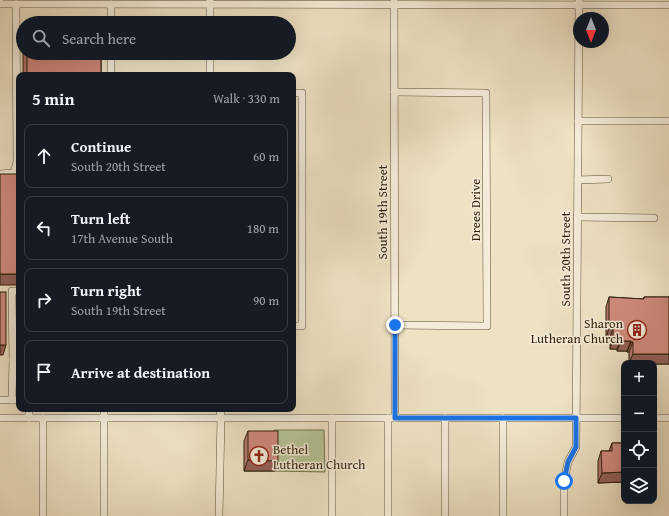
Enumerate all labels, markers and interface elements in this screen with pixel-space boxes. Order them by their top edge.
north arrow [573,12,609,48]
search box [16,16,296,60]
icon: search [30,27,52,49]
text: Search here [62,28,136,49]
text: 5 min [32,86,74,111]
text: Walk · 330 m [213,89,280,108]
text: Continue [71,136,132,157]
icon: ahead [33,145,55,167]
text: 60 m [253,147,279,166]
text: South 20th Street [71,157,166,176]
street label: South 19th Street [373,164,392,259]
street label: Drees Drive [466,179,485,241]
text: Turn left [71,208,130,229]
street label: South 20th Street [556,211,575,306]
icon: left [33,217,55,239]
text: 180 m [247,219,279,238]
text: 17th Avenue South [71,229,173,248]
text: Turn right [71,280,142,301]
icon: right [33,289,55,311]
text: 90 m [253,291,279,310]
text: South 19th Street [71,301,166,320]
place label: Sharon Lutheran Church [531,314,624,348]
route end [386,316,404,334]
building icon: Sharon Lutheran Church [626,319,648,341]
map controls [621,360,657,504]
button: + [621,360,657,396]
icon: arrive [33,361,55,383]
text: Arrive at destination [71,362,210,383]
button: − [621,396,657,432]
button: locate [621,432,657,468]
place label: Bethel Lutheran Church [273,440,366,474]
church icon: Bethel Lutheran Church [248,445,270,467]
button: layers [621,468,657,504]
route start [555,472,573,490]

